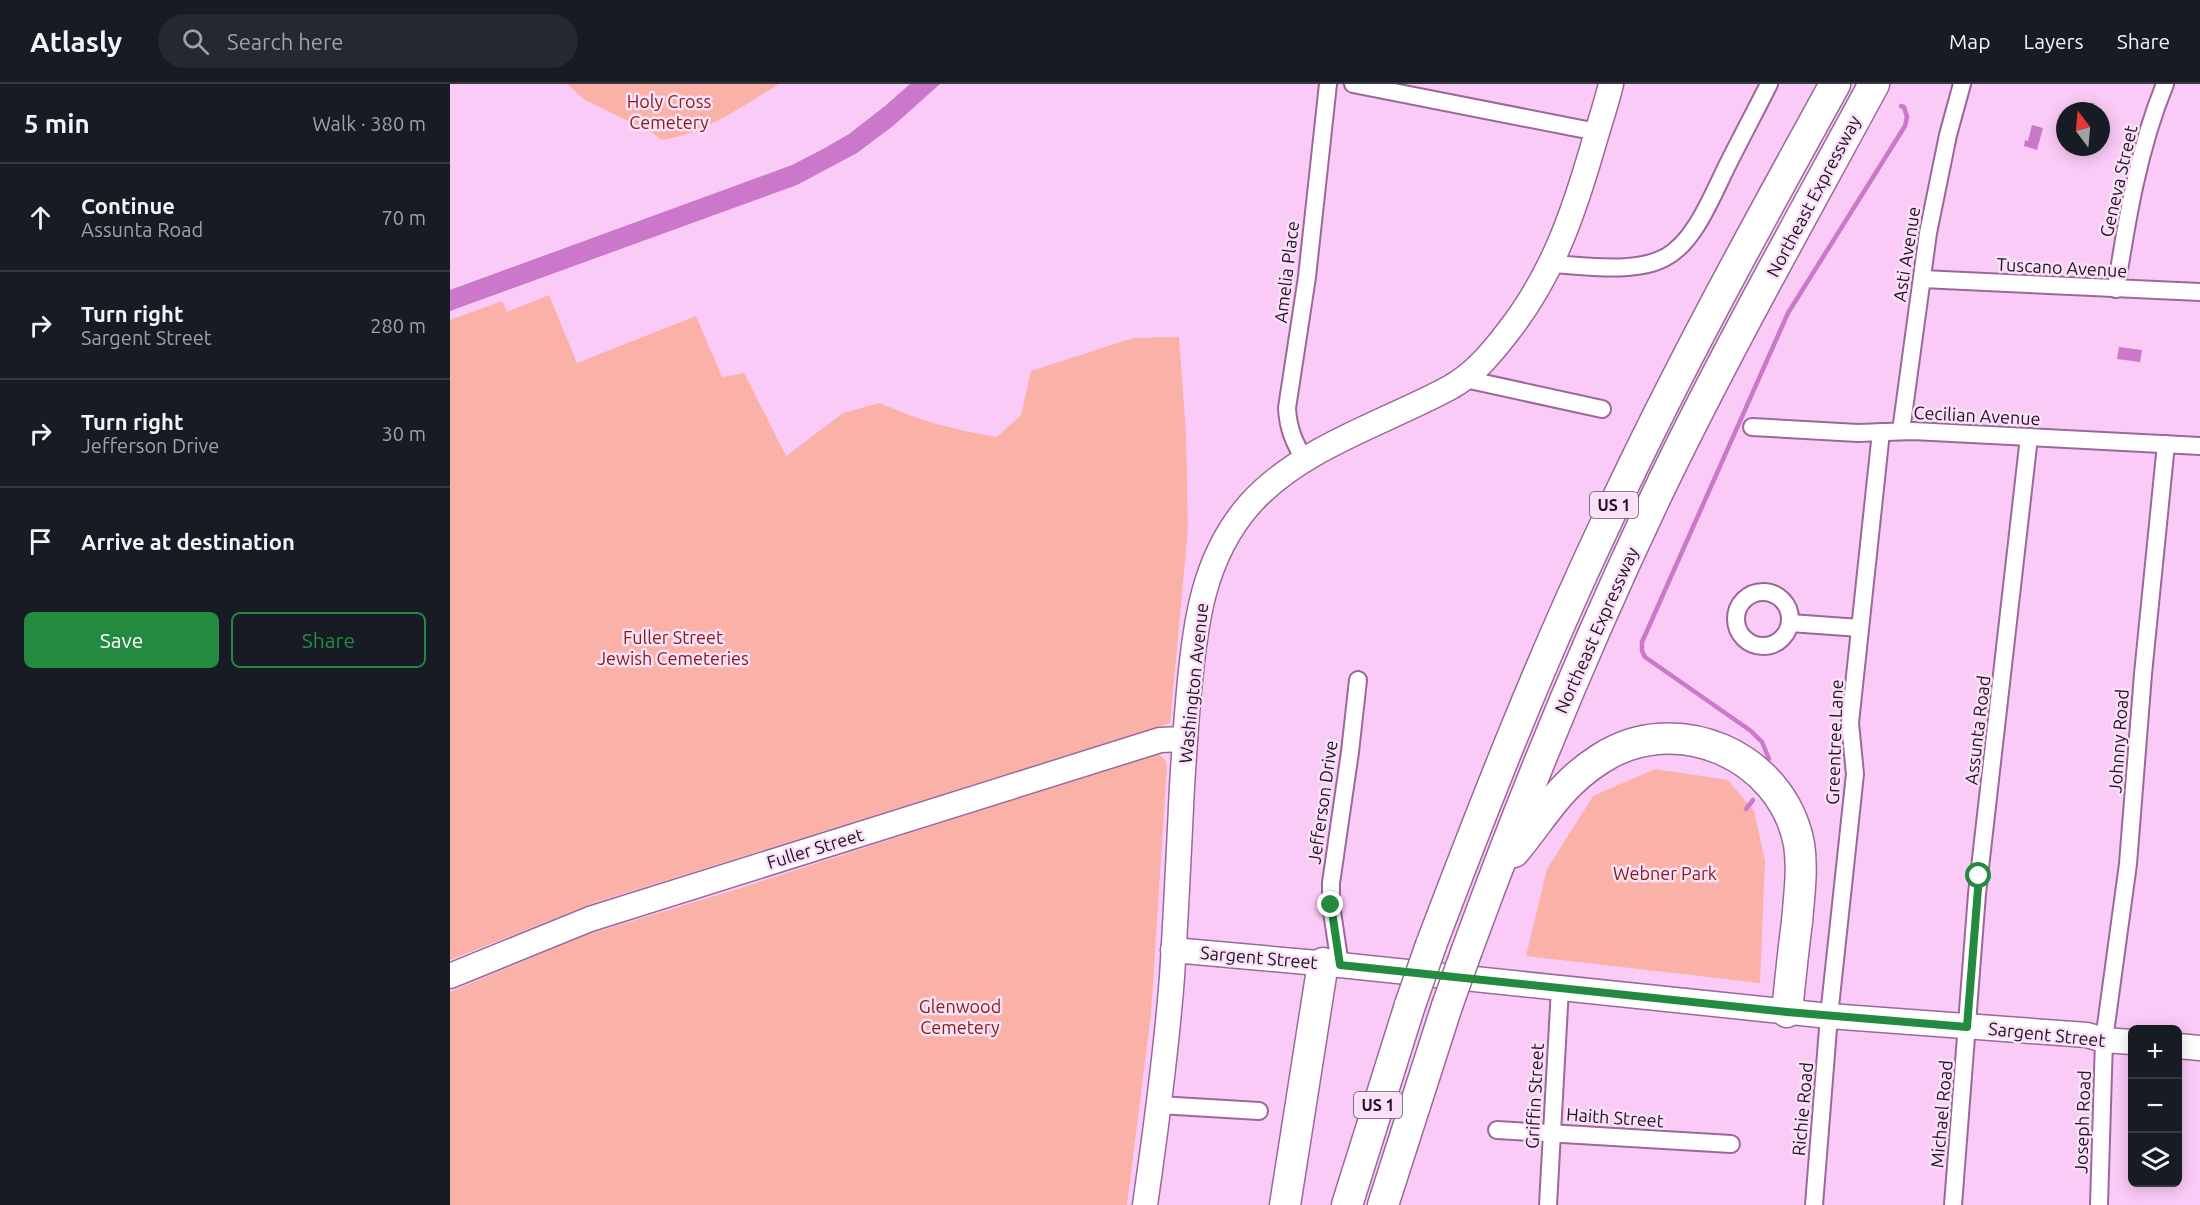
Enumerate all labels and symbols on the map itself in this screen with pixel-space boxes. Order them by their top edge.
park label: Holy Cross Cemetery [627,91,711,132]
north arrow [2056,102,2110,156]
street label: Northeast Expressway [1762,112,1864,280]
street label: Geneva Street [2095,123,2141,239]
street label: Asti Avenue [1889,205,1923,303]
street label: Amelia Place [1270,220,1302,324]
street label: Tuscano Avenue [1996,254,2128,280]
street label: Cecilian Avenue [1913,402,2041,428]
road number: US 1 [1590,492,1638,518]
street label: Northeast Expressway [1550,543,1642,716]
street label: Washington Avenue [1175,602,1211,764]
park label: Fuller Street Jewish Cemeteries [597,627,749,668]
street label: Assunta Road [1960,674,1994,786]
street label: Greentree Lane [1822,679,1846,805]
street label: Johnny Road [2104,688,2132,794]
street label: Jefferson Drive [1303,739,1341,865]
street label: Fuller Street [764,824,866,872]
route start [1965,862,1991,888]
park label: Webner Park [1613,863,1717,883]
route end [1317,891,1343,917]
street label: Sargent Street [1200,942,1318,972]
park label: Glenwood Cemetery [919,996,1001,1037]
street label: Sargent Street [1988,1018,2106,1050]
street label: Griffin Street [1521,1043,1547,1149]
street label: Michael Road [1926,1059,1956,1169]
street label: Richie Road [1788,1061,1816,1157]
street label: Joseph Road [2070,1070,2094,1174]
road number: US 1 [1354,1092,1402,1118]
street label: Haith Street [1565,1104,1665,1130]

